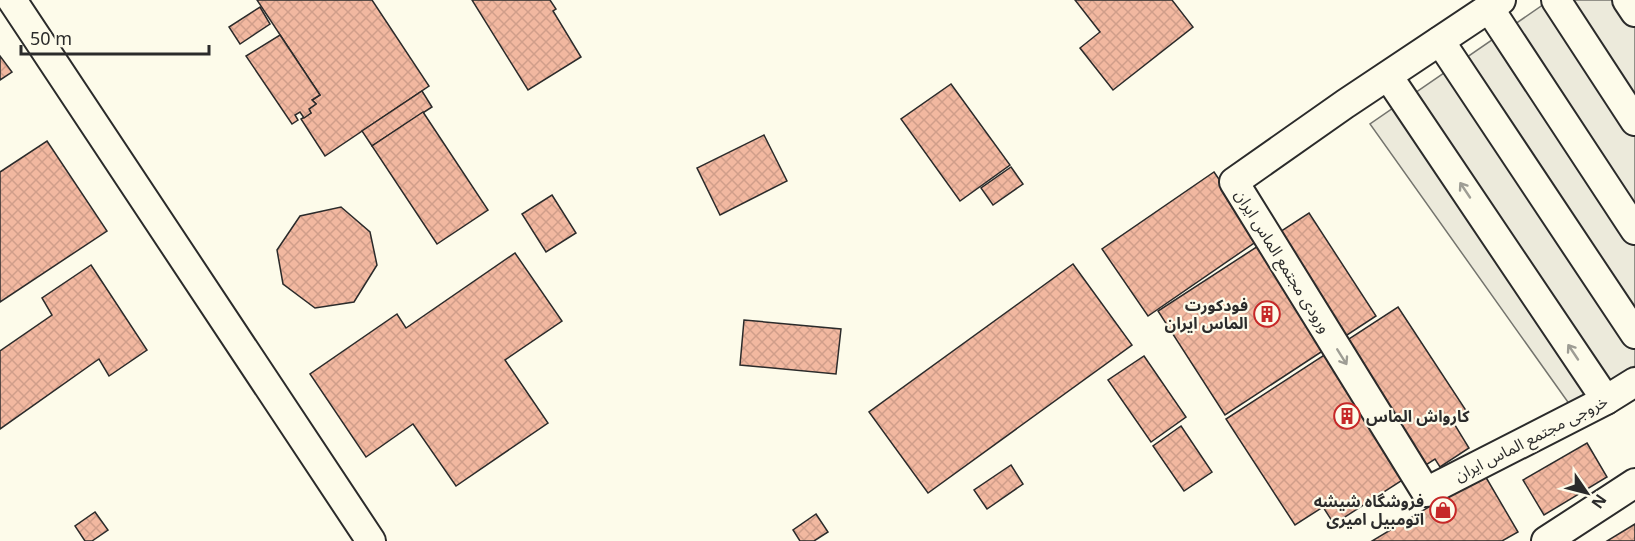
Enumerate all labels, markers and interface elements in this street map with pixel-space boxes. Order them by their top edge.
scale bar [21,18,208,56]
text: 50 m [30,20,72,58]
street label: ورودی مجتمع الماس ایران [1224,182,1340,341]
one-way arrow [1458,182,1470,199]
place label: فودکورت الماس ایران [1165,289,1248,341]
building icon: فودکورت الماس ایران [1252,299,1282,329]
one-way arrow [1567,344,1579,361]
one-way arrow [1337,348,1349,365]
street label: خروجی مجتمع الماس ایران [1448,385,1615,492]
place label: کارواش الماس [1366,400,1470,434]
building icon: کارواش الماس [1332,401,1362,431]
north arrow [1557,463,1617,523]
place label: فروشگاه شیشه اتومبیل امیری [1314,485,1424,537]
text: N [1581,486,1616,516]
shop icon: فروشگاه شیشه اتومبیل امیری [1428,495,1458,525]

